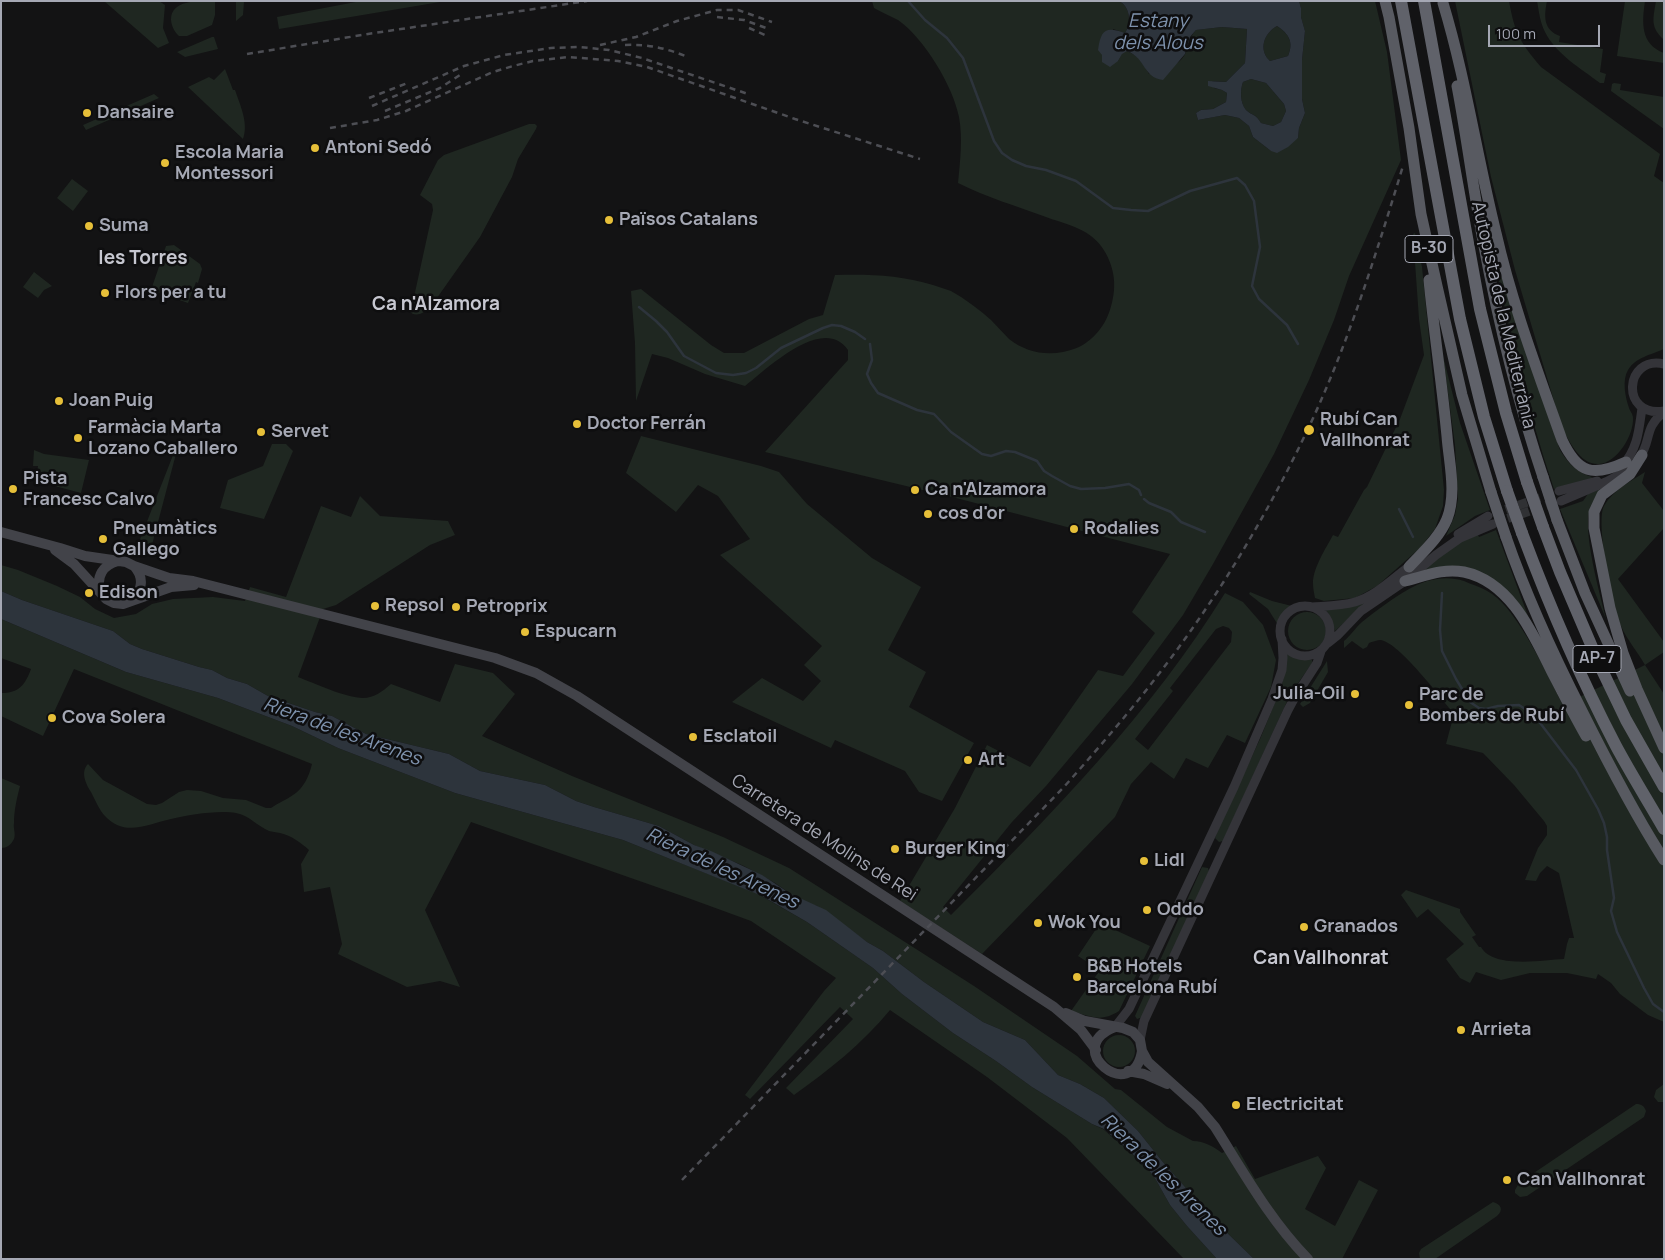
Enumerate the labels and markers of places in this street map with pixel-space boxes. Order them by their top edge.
place label: Dansaire [97,102,174,124]
marker: Dansaire [81,107,93,119]
place label: Antoni Sedó [325,137,432,159]
place label: Escola Maria Montessori [175,142,284,184]
marker: Antoni Sedó [309,142,321,154]
marker: Escola Maria Montessori [159,157,171,169]
place label: Països Catalans [619,209,758,231]
marker: Països Catalans [603,214,615,226]
place label: Suma [99,215,149,237]
marker: Suma [83,220,95,232]
place label: Flors per a tu [115,282,226,304]
marker: Flors per a tu [99,287,111,299]
place label: Joan Puig [69,390,153,412]
marker: Joan Puig [53,395,65,407]
place label: Rubí Can Vallhonrat [1320,409,1410,452]
place label: Doctor Ferrán [587,413,706,435]
place label: Farmàcia Marta Lozano Caballero [88,417,238,459]
marker: Doctor Ferrán [571,418,583,430]
place label: Servet [271,421,329,443]
marker: Rubí Can Vallhonrat [1302,423,1316,437]
marker: Servet [255,426,267,438]
marker: Farmàcia Marta Lozano Caballero [72,432,84,444]
place label: Pista Francesc Calvo [23,468,155,510]
place label: Ca n'Alzamora [925,479,1046,501]
marker: Pista Francesc Calvo [7,483,19,495]
marker: Ca n'Alzamora [909,484,921,496]
place label: cos d'or [938,503,1005,525]
marker: cos d'or [922,508,934,520]
place label: Pneumàtics Gallego [113,518,217,560]
place label: Rodalies [1084,518,1159,540]
marker: Rodalies [1068,523,1080,535]
marker: Pneumàtics Gallego [97,533,109,545]
place label: Edison [99,582,158,604]
marker: Edison [83,587,95,599]
place label: Repsol [385,595,444,617]
place label: Petroprix [466,596,547,618]
marker: Repsol [369,600,381,612]
marker: Petroprix [450,601,462,613]
place label: Espucarn [535,621,617,643]
marker: Espucarn [519,626,531,638]
place label: Julia-Oil [1273,683,1345,705]
place label: Parc de Bombers de Rubí [1419,684,1565,726]
marker: Julia-Oil [1349,688,1361,700]
marker: Parc de Bombers de Rubí [1403,699,1415,711]
place label: Cova Solera [62,707,166,729]
marker: Cova Solera [46,712,58,724]
place label: Esclatoil [703,726,777,748]
marker: Esclatoil [687,731,699,743]
place label: Art [978,749,1005,771]
marker: Art [962,754,974,766]
place label: Burger King [905,838,1006,860]
marker: Burger King [889,843,901,855]
place label: Lidl [1154,850,1185,872]
marker: Lidl [1138,855,1150,867]
place label: Oddo [1157,899,1204,921]
marker: Oddo [1141,904,1153,916]
place label: Wok You [1048,912,1121,934]
place label: Granados [1314,916,1398,938]
marker: Wok You [1032,917,1044,929]
marker: Granados [1298,921,1310,933]
place label: B&B Hotels Barcelona Rubí [1087,956,1217,999]
marker: B&B Hotels Barcelona Rubí [1071,971,1083,983]
place label: Arrieta [1471,1019,1531,1041]
marker: Arrieta [1455,1024,1467,1036]
place label: Electricitat [1246,1094,1344,1116]
marker: Electricitat [1230,1099,1242,1111]
place label: Can Vallhonrat [1517,1169,1645,1191]
marker: Can Vallhonrat [1501,1174,1513,1186]

